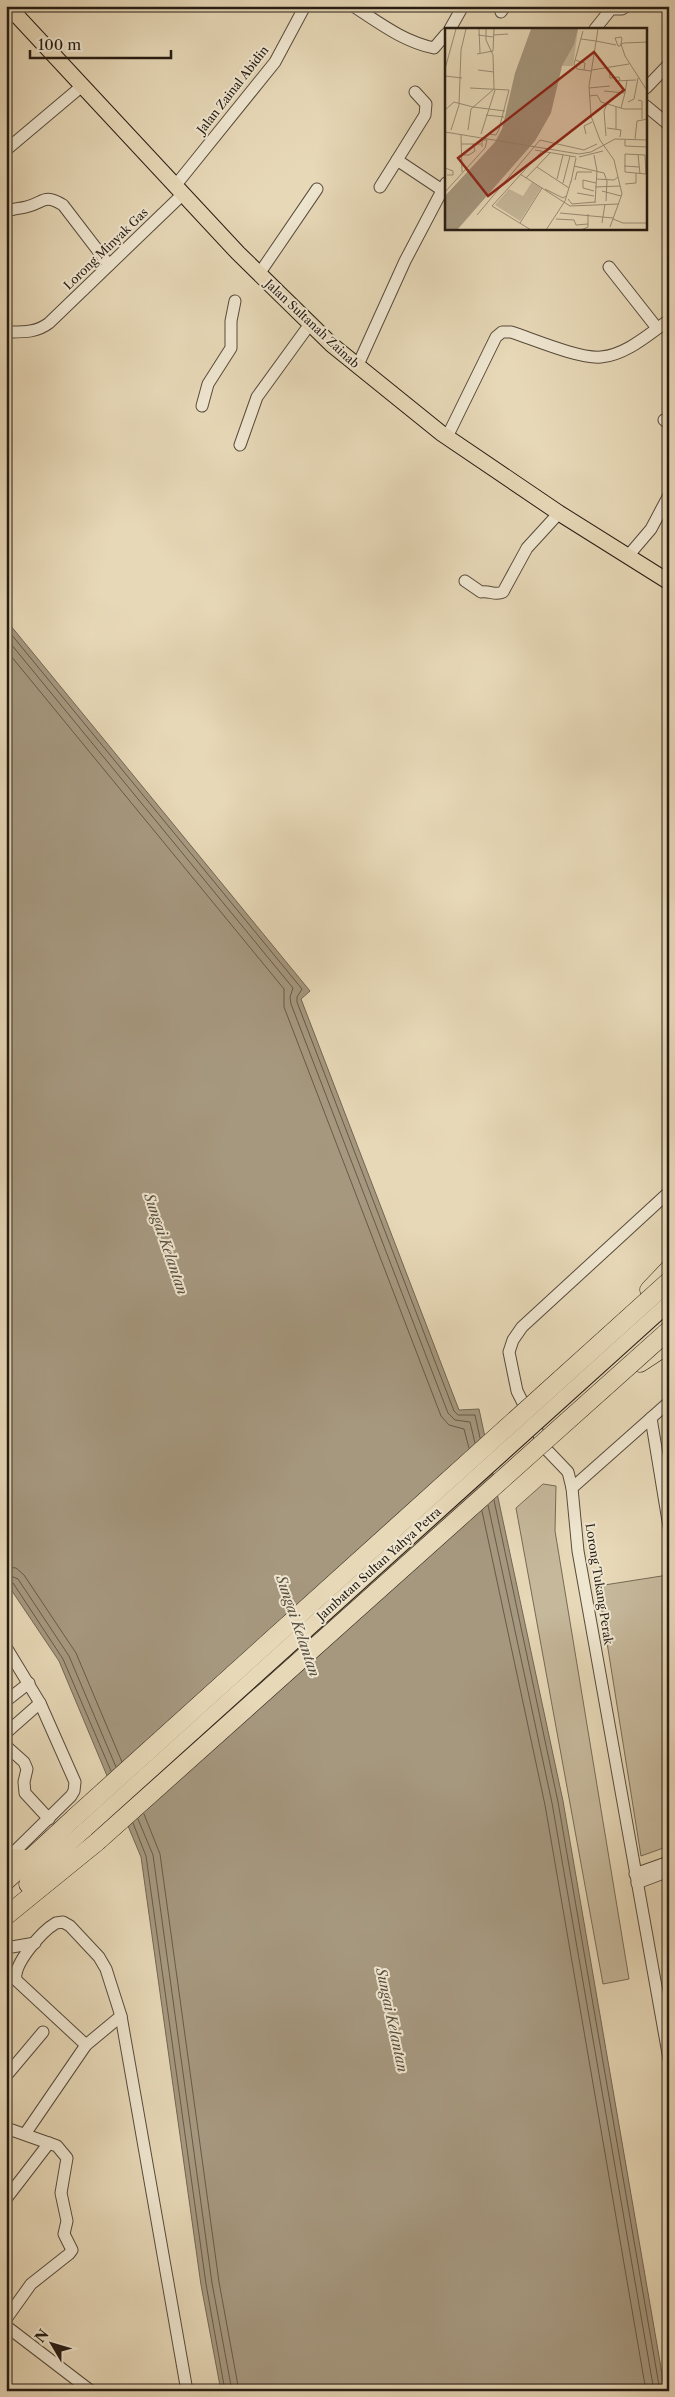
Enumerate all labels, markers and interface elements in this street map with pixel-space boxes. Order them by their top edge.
scale bar [30,28,171,60]
inset map [445,28,648,230]
text: 100 m [38,35,81,54]
street label: Jalan Zainal Abidin [192,42,272,138]
street label: Lorong Minyak Gas [60,205,151,293]
street label: Jalan Sultanah Zainab [261,275,363,371]
water label: Sungai Kelantan [140,1190,192,1297]
street label: Jambatan Sultan Yahya Petra [312,1503,444,1625]
street label: Lorong Tukang Perak [582,1522,617,1647]
water label: Sungai Kelantan [272,1572,324,1679]
water label: Sungai Kelantan [372,1965,412,2074]
north arrow [28,2320,78,2370]
text: N [31,2326,53,2346]

